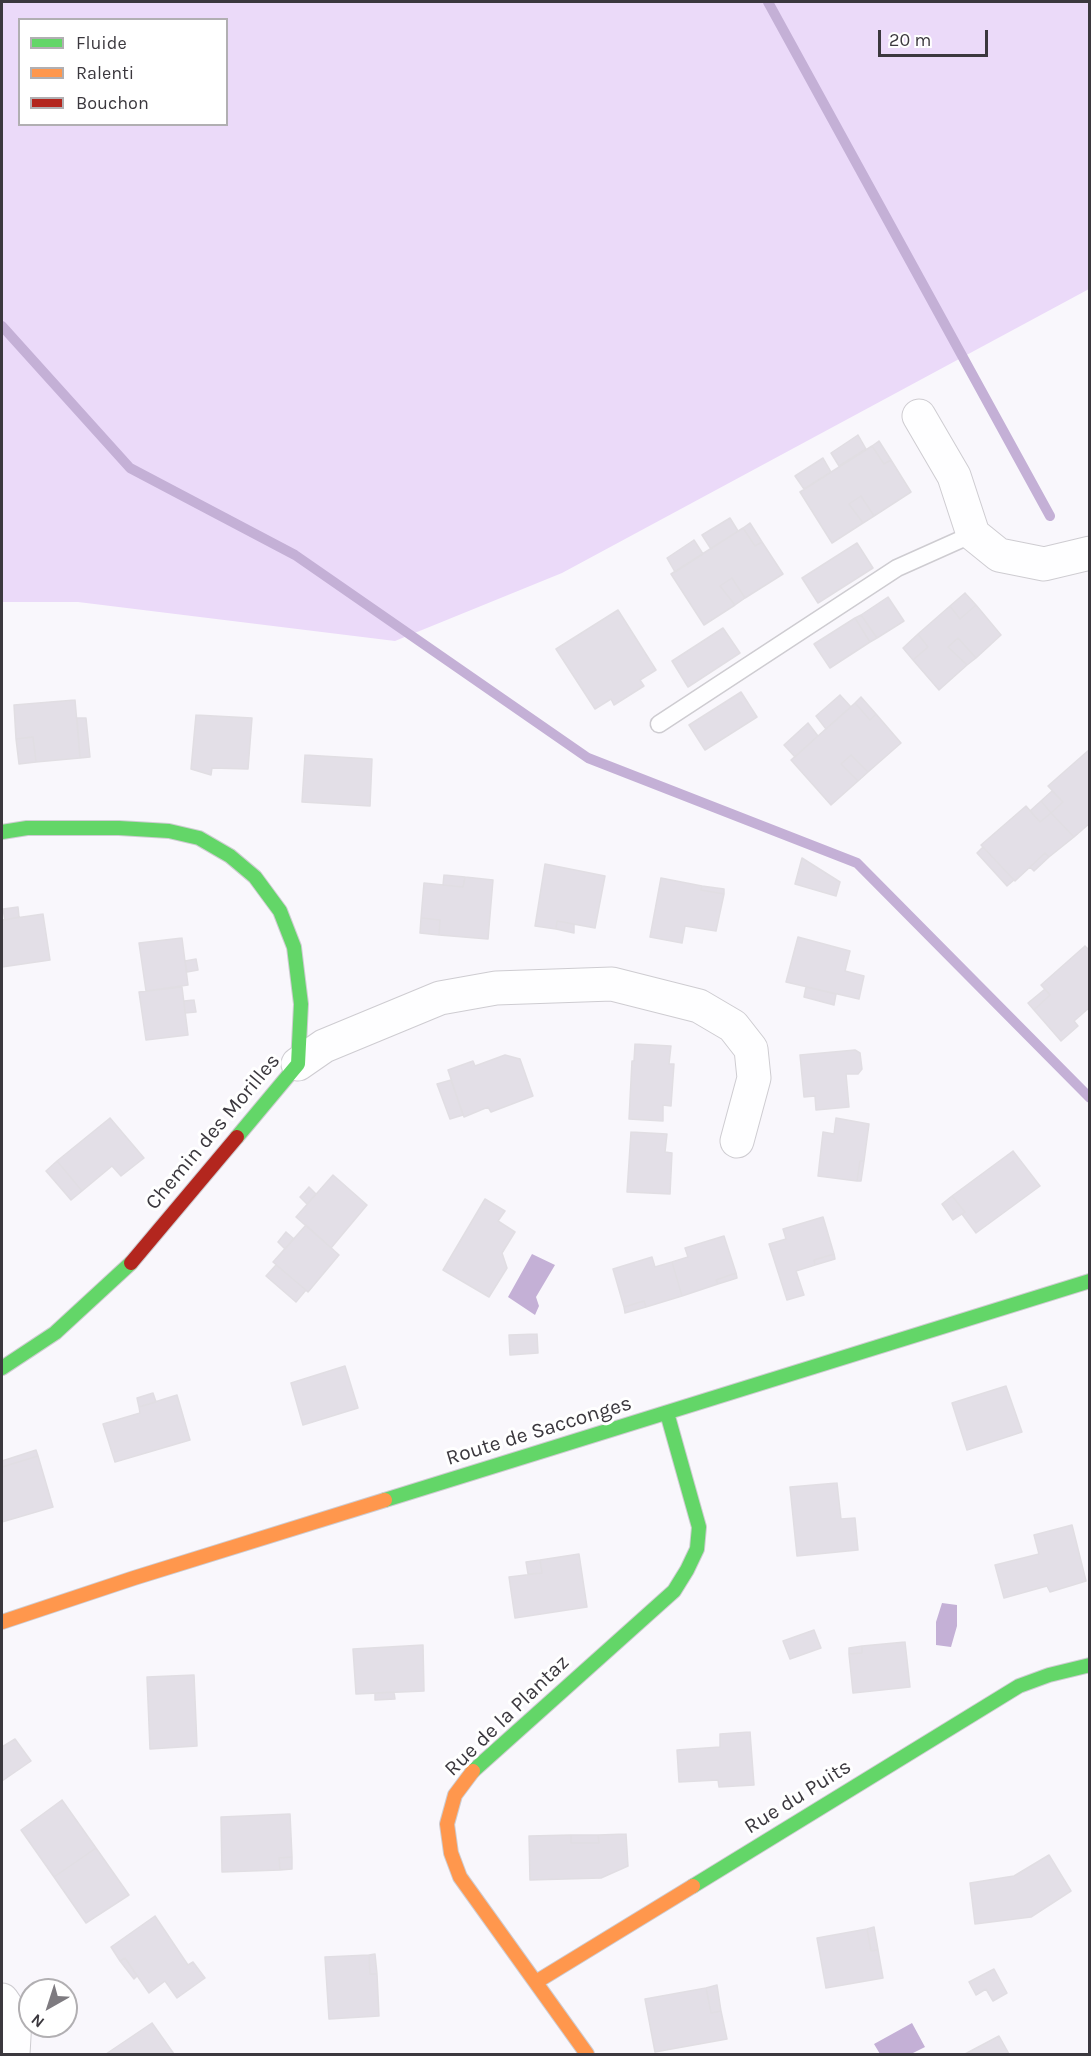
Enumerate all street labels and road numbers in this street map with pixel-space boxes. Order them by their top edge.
street label: Chemin des Morilles [140,1049,286,1215]
street label: Route de Sacconges [443,1391,635,1471]
street label: Rue de la Plantaz [440,1650,574,1782]
street label: Rue du Puits [740,1754,856,1840]

